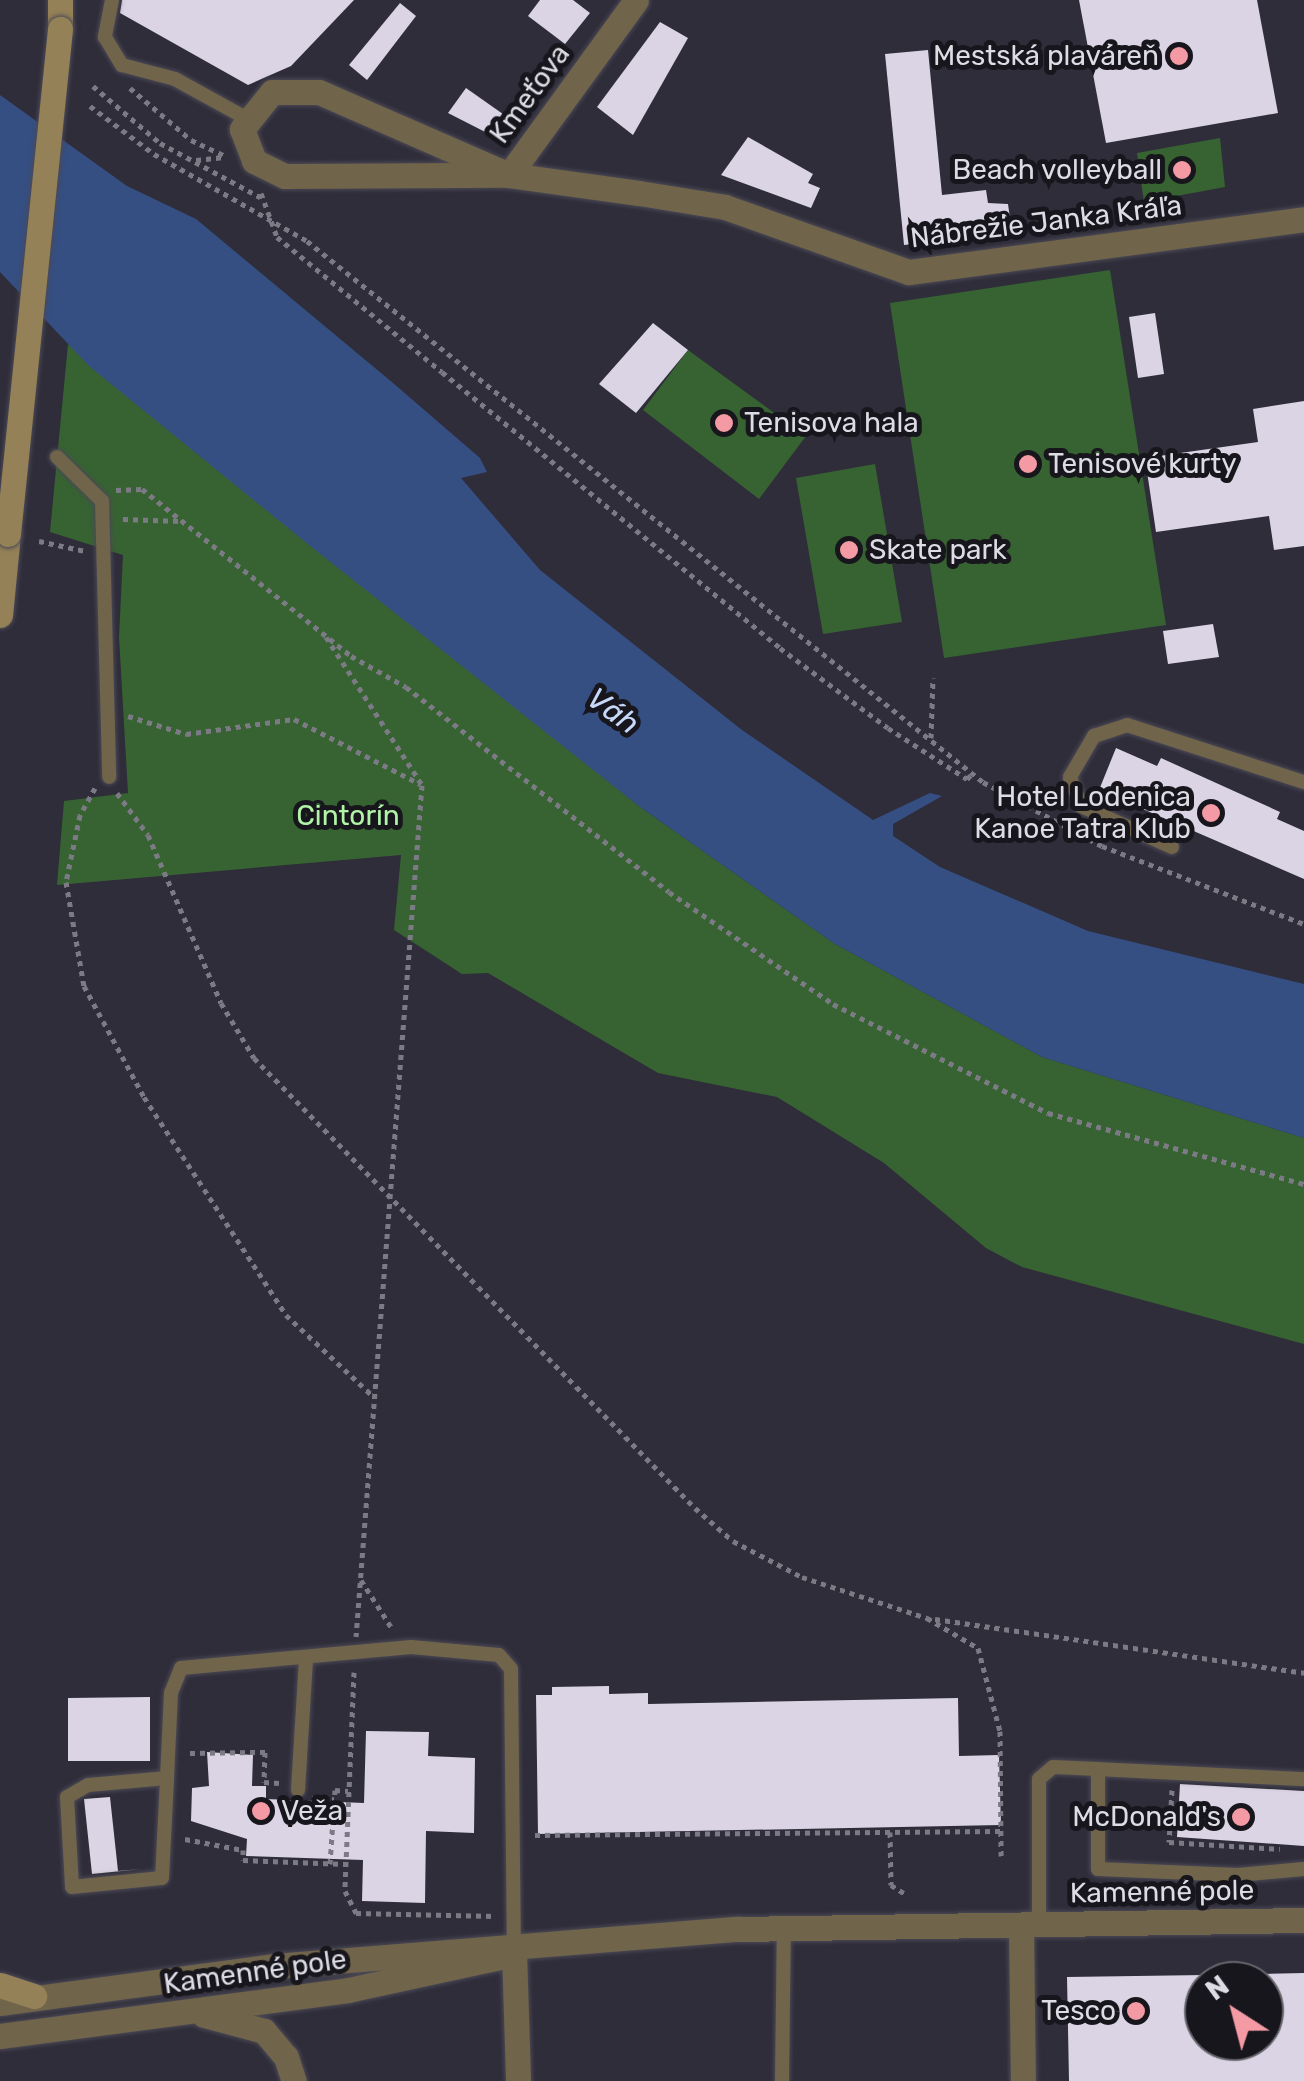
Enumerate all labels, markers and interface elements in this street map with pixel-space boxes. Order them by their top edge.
street label: Kmeťova [483,38,577,150]
place label: Mestská plaváreň [933,39,1159,73]
marker: Mestská plaváreň [1168,45,1190,67]
place label: Beach volleyball [952,153,1162,187]
marker: Beach volleyball [1171,159,1193,181]
street label: Nábrežie Janka Kráľa [908,189,1184,255]
place label: Tenisova hala [744,406,919,440]
marker: Tenisova hala [713,412,735,434]
place label: Tenisové kurty [1048,447,1237,481]
marker: Tenisové kurty [1017,453,1039,475]
place label: Skate park [869,533,1007,567]
marker: Skate park [838,539,860,561]
water label: Váh [580,680,646,742]
place label: Hotel Lodenica Kanoe Tatra Klub [974,780,1191,846]
park label: Cintorín [296,799,400,833]
marker: Hotel Lodenica Kanoe Tatra Klub [1200,802,1222,824]
place label: Veža [281,1794,343,1828]
marker: Veža [250,1800,272,1822]
place label: McDonald's [1072,1800,1221,1834]
marker: McDonald's [1230,1806,1252,1828]
street label: Kamenné pole [1070,1874,1254,1910]
street label: Kamenné pole [161,1943,349,2001]
north arrow [1184,1961,1284,2061]
text: N [1199,1969,1235,2007]
place label: Tesco [1041,1994,1116,2028]
marker: Tesco [1125,2000,1147,2022]

